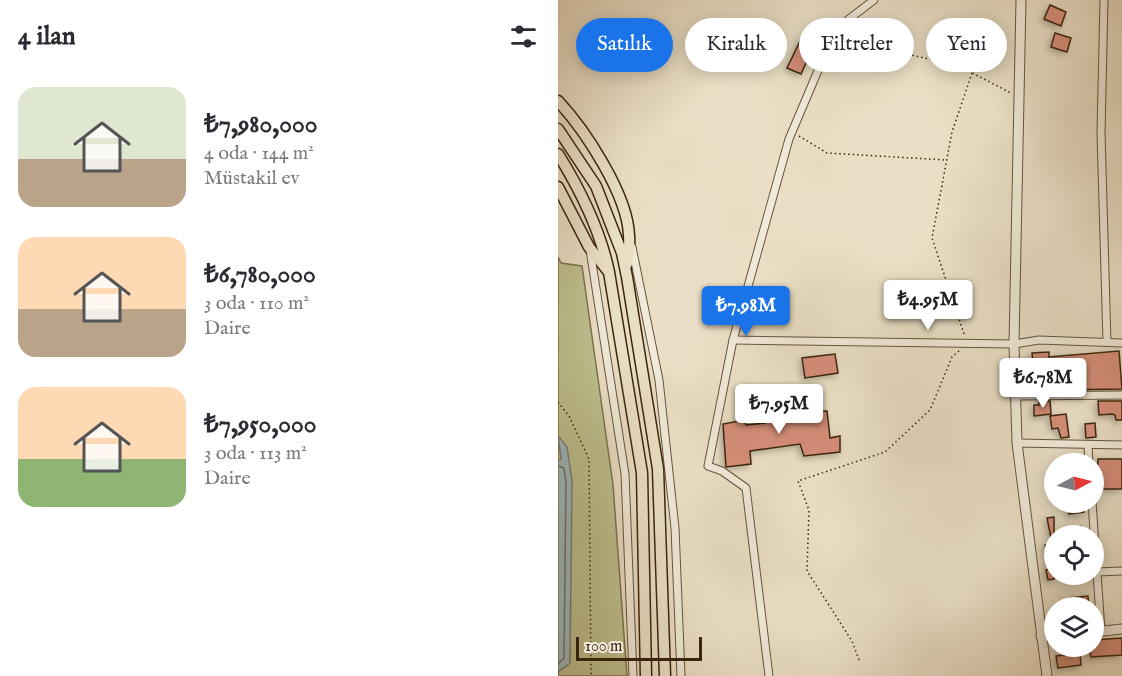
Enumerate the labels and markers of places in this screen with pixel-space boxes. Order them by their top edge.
pin: ₺4.95M [879,280,977,331]
pin: ₺7.98M [697,286,795,337]
pin: ₺6.78M [994,358,1092,409]
pin: ₺7.95M [730,384,828,435]

